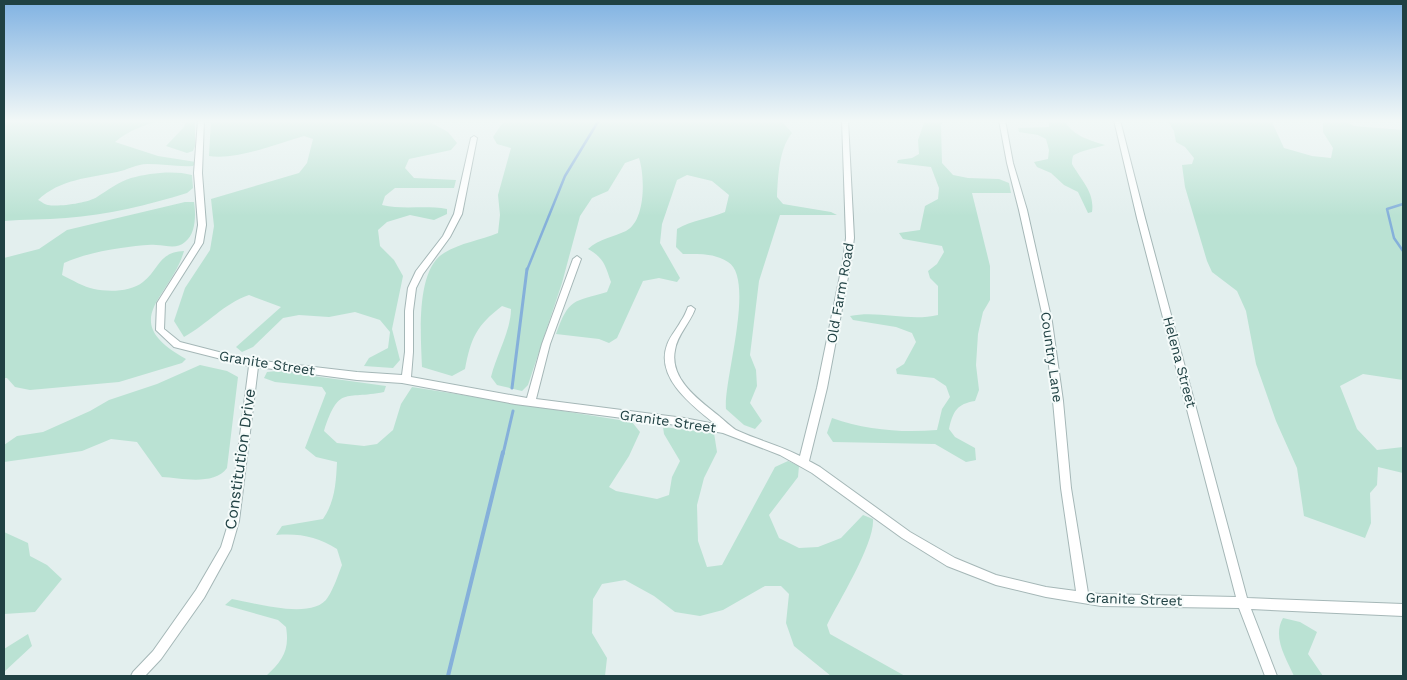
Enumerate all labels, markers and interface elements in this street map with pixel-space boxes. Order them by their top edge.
street label: Old Farm Road [823,241,857,345]
street label: Country Lane [1038,311,1066,403]
street label: Helena Street [1160,315,1200,409]
street label: Granite Street [218,348,316,378]
street label: Constitution Drive [221,387,259,531]
street label: Granite Street [619,406,717,436]
street label: Granite Street [1085,589,1183,609]

